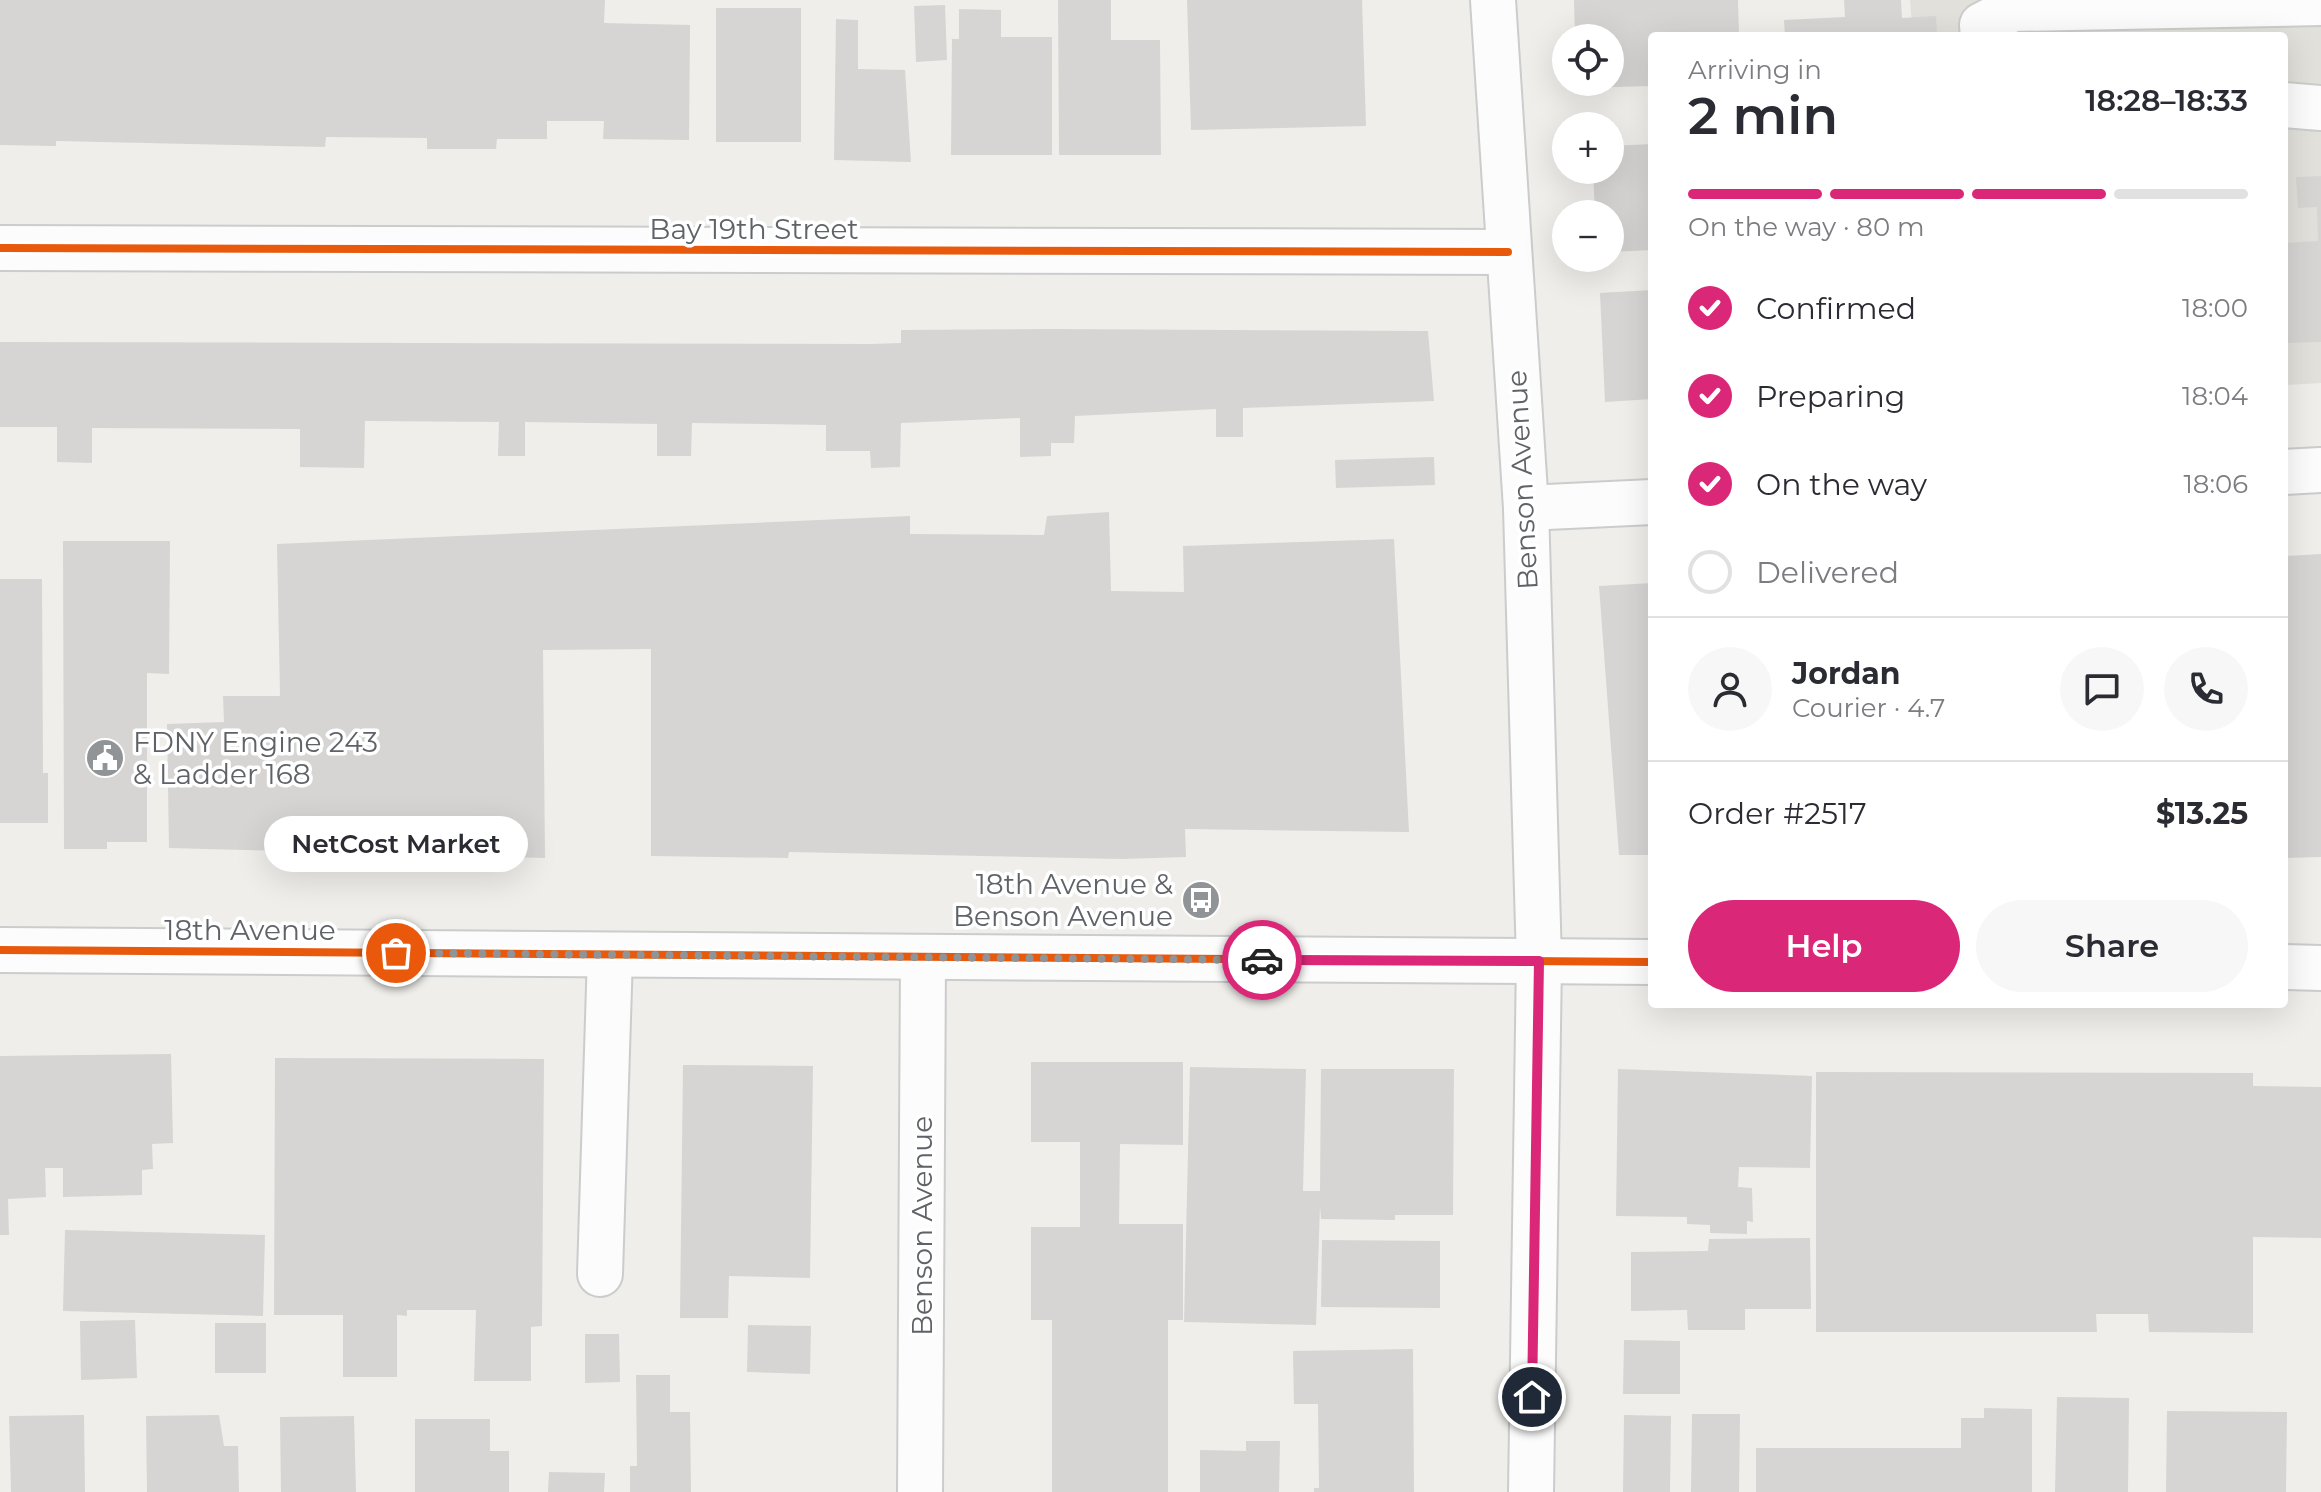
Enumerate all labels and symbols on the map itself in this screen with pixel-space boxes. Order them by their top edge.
street label: Bay 19th Street [649,212,859,246]
street label: Benson Avenue [1499,369,1545,591]
place label: FDNY Engine 243 & Ladder 168 [133,725,378,791]
public building icon: FDNY Engine 243 & Ladder 168 [84,737,126,779]
callout: NetCost Market [264,817,528,873]
place label: 18th Avenue & Benson Avenue [953,867,1173,933]
bus stop icon: 18th Avenue & Benson Avenue [1180,879,1222,921]
street label: 18th Avenue [164,913,336,947]
pin [362,919,430,987]
courier [1222,920,1302,1000]
street label: Benson Avenue [905,1116,939,1336]
pin [1498,1363,1566,1431]

